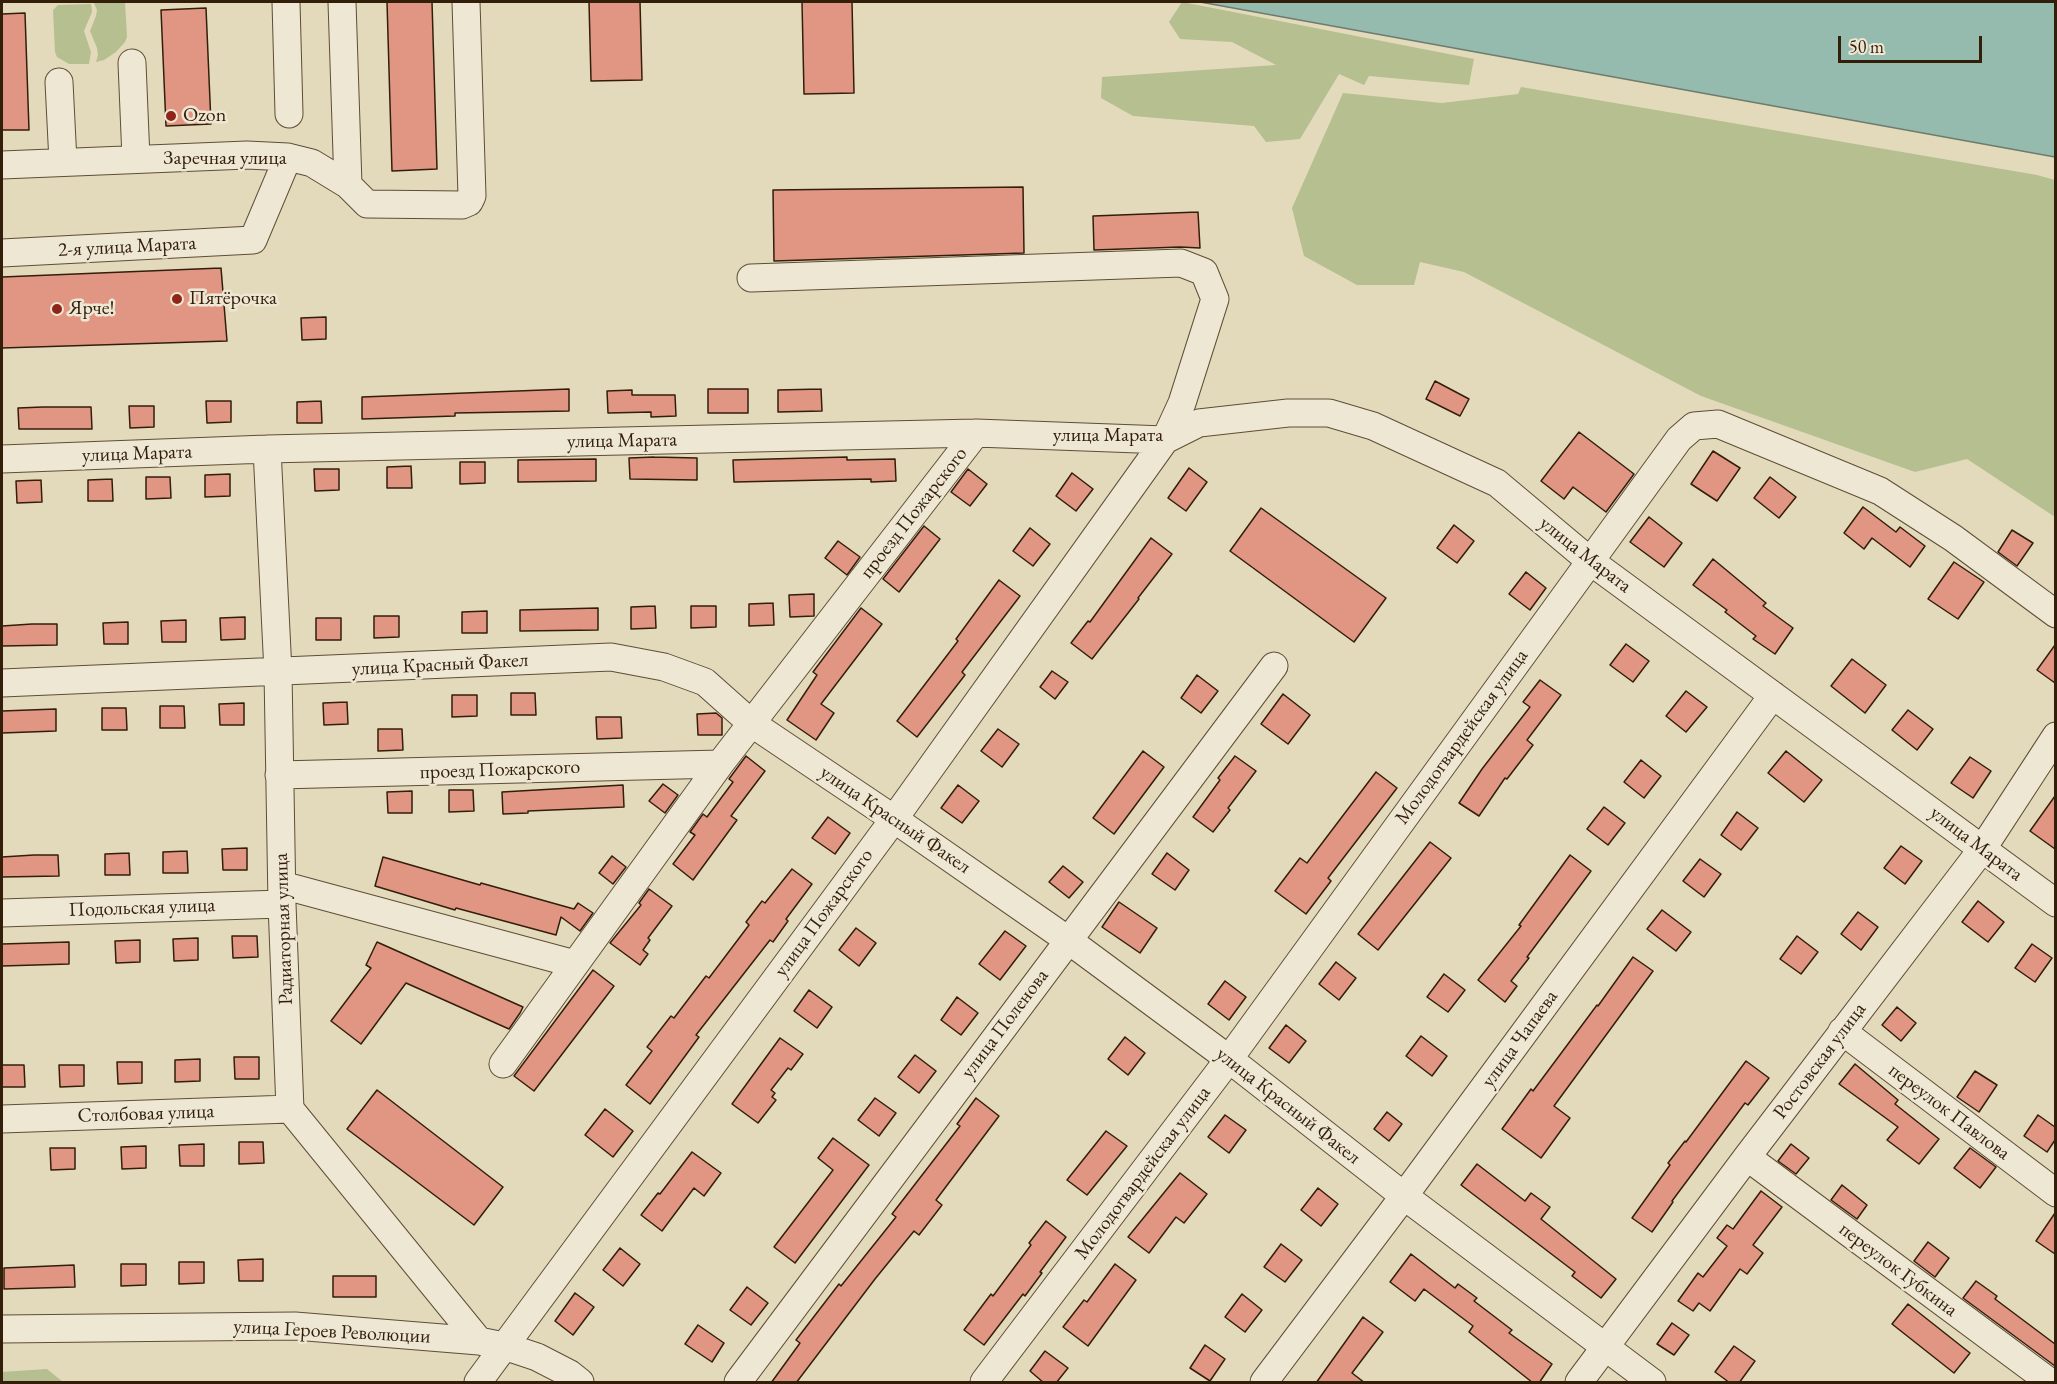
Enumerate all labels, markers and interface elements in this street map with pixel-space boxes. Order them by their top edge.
scale bar [1841,24,1985,62]
text: 50 m [1849,35,1884,58]
place label: Ozon [183,104,226,128]
marker: Ozon [164,109,178,123]
street label: Заречная улица [163,147,287,171]
street label: 2-я улица Марата [57,231,197,263]
place label: Пятёрочка [189,287,277,311]
marker: Пятёрочка [170,292,184,306]
place label: Ярче! [69,297,115,321]
marker: Ярче! [50,302,64,316]
street label: улица Марата [1053,424,1163,448]
street label: улица Марата [567,428,677,454]
street label: улица Марата [81,440,193,468]
street label: проезд Пожарского [855,442,973,584]
street label: улица Марата [1534,512,1636,598]
street label: Молодогвардейская улица [1390,645,1534,829]
street label: улица Красный Факел [351,648,529,682]
street label: проезд Пожарского [419,755,581,785]
street label: улица Красный Факел [815,761,975,879]
street label: улица Марата [1925,801,2027,887]
street label: улица Пожарского [769,844,879,982]
street label: Радиаторная улица [269,853,299,1005]
street label: Подольская улица [68,893,216,923]
street label: улица Поленова [956,965,1054,1083]
street label: улица Чапаева [1477,986,1563,1092]
street label: Ростовская улица [1768,998,1872,1124]
street label: улица Красный Факел [1211,1042,1365,1170]
street label: переулок Павлова [1883,1058,2015,1166]
street label: Молодогвардейская улица [1070,1082,1216,1264]
street label: Столбовая улица [77,1100,215,1128]
street label: переулок Губкина [1834,1218,1962,1322]
street label: улица Героев Революции [233,1315,431,1349]

